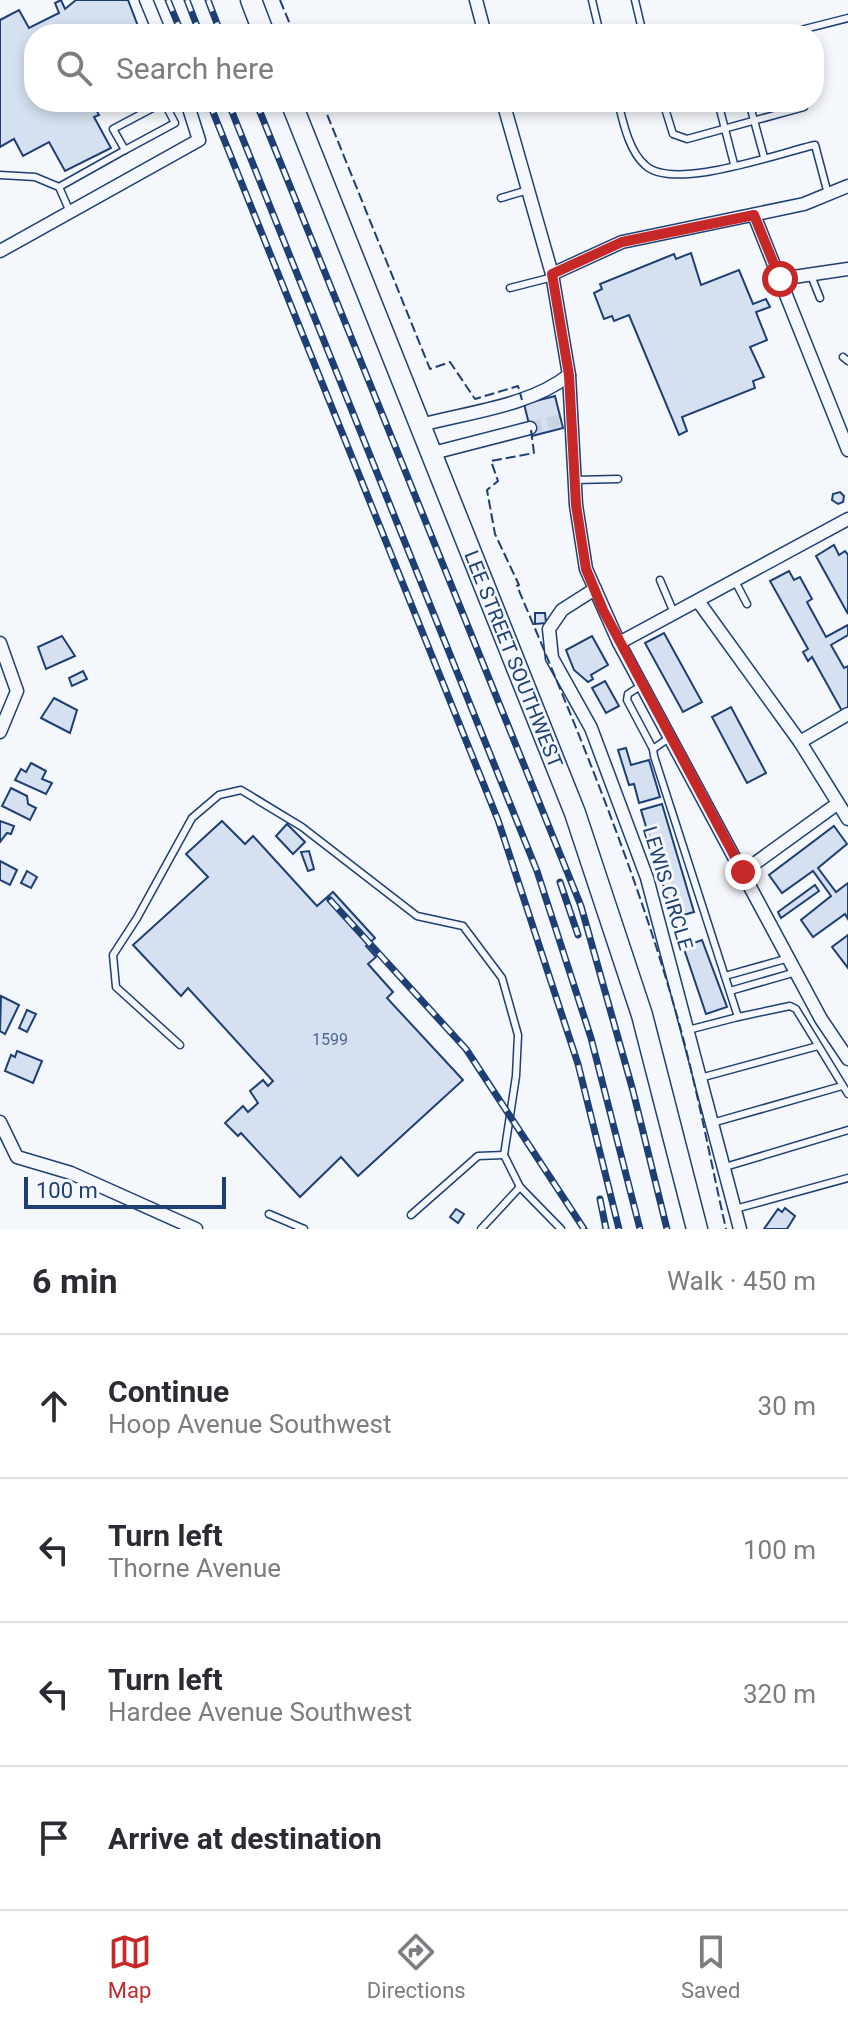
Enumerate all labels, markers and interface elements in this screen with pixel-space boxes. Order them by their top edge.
search box [24,24,824,112]
icon: search [52,46,96,90]
text: Search here [116,51,274,86]
route start [762,261,798,297]
street label: LEE STREET SOUTHWEST [459,547,568,771]
street label: LEWIS CIRCLE [638,823,698,953]
route end [725,854,761,890]
house number: 1599 [312,1030,348,1049]
scale bar [24,1173,226,1209]
text: 100 m [36,1178,98,1203]
text: 6 min [32,1261,117,1301]
text: Walk · 450 m [667,1266,816,1296]
text: Continue [108,1374,229,1409]
icon: ahead [32,1384,76,1428]
text: 30 m [758,1391,816,1421]
text: Hoop Avenue Southwest [108,1409,391,1439]
text: Turn left [108,1518,223,1553]
icon: left [32,1528,76,1572]
text: 100 m [743,1535,816,1565]
text: Thorne Avenue [108,1553,281,1583]
text: Turn left [108,1662,223,1697]
icon: left [32,1672,76,1716]
text: 320 m [743,1679,816,1709]
text: Hardee Avenue Southwest [108,1697,412,1727]
icon: arrive [32,1816,76,1860]
text: Arrive at destination [108,1821,382,1856]
tab: Map [108,1930,152,2003]
tab: Directions [367,1930,466,2003]
tab: Saved [681,1930,740,2003]

